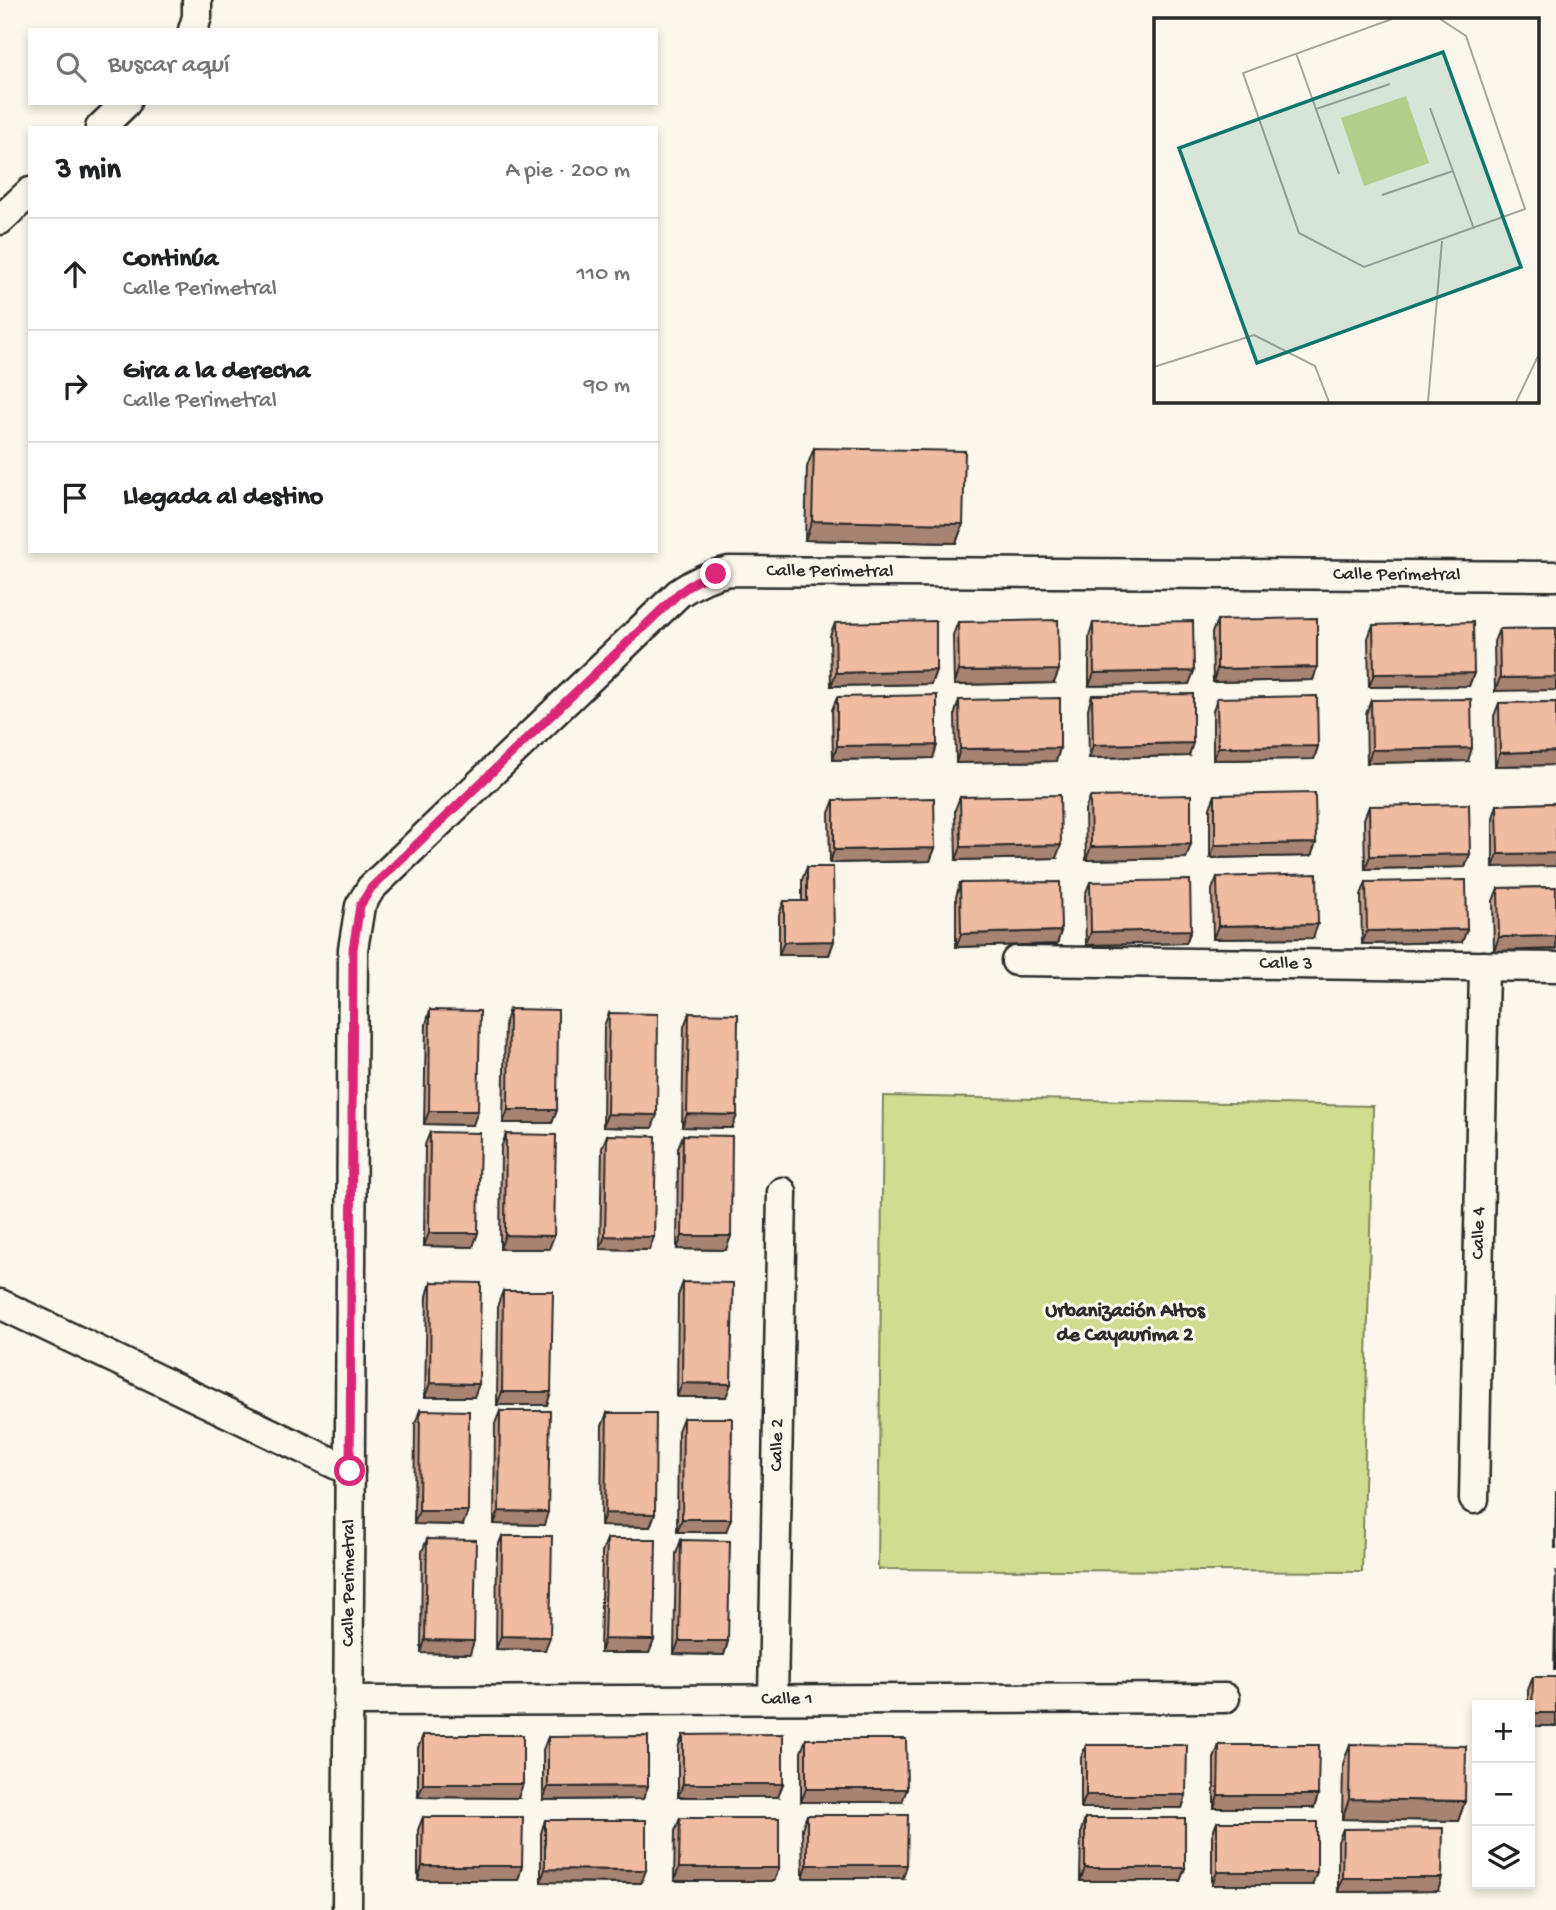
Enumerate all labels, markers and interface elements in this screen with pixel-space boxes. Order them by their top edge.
inset map [1154,18,1538,402]
search box [28,28,658,105]
icon: search [52,48,90,86]
text: Buscar aquí [108,51,230,82]
text: 3 min [56,154,121,189]
text: A pie · 200 m [506,158,630,185]
text: Continúa [123,245,218,276]
icon: ahead [56,255,94,293]
text: 110 m [577,261,630,288]
text: Calle Perimetral [123,276,277,303]
text: Gira a la derecha [123,357,310,388]
icon: right [56,367,94,405]
text: 90 m [584,373,630,400]
text: Calle Perimetral [123,388,277,415]
icon: arrive [56,479,94,517]
text: Llegada al destino [123,483,323,514]
route end [700,558,731,589]
street label: Calle Perimetral [766,560,894,583]
street label: Calle Perimetral [1333,563,1461,587]
street label: Calle 3 [1259,952,1313,976]
street label: Calle 4 [1467,1207,1491,1260]
district label: Urbanización Altos de Cayaurima 2 [1045,1300,1206,1349]
street label: Calle 2 [766,1418,789,1472]
route start [334,1455,365,1486]
street label: Calle Perimetral [337,1519,361,1647]
street label: Calle 1 [761,1688,813,1711]
map controls [1472,1700,1535,1889]
button: + [1472,1700,1535,1763]
button: − [1472,1763,1535,1826]
button: layers [1472,1826,1535,1889]

